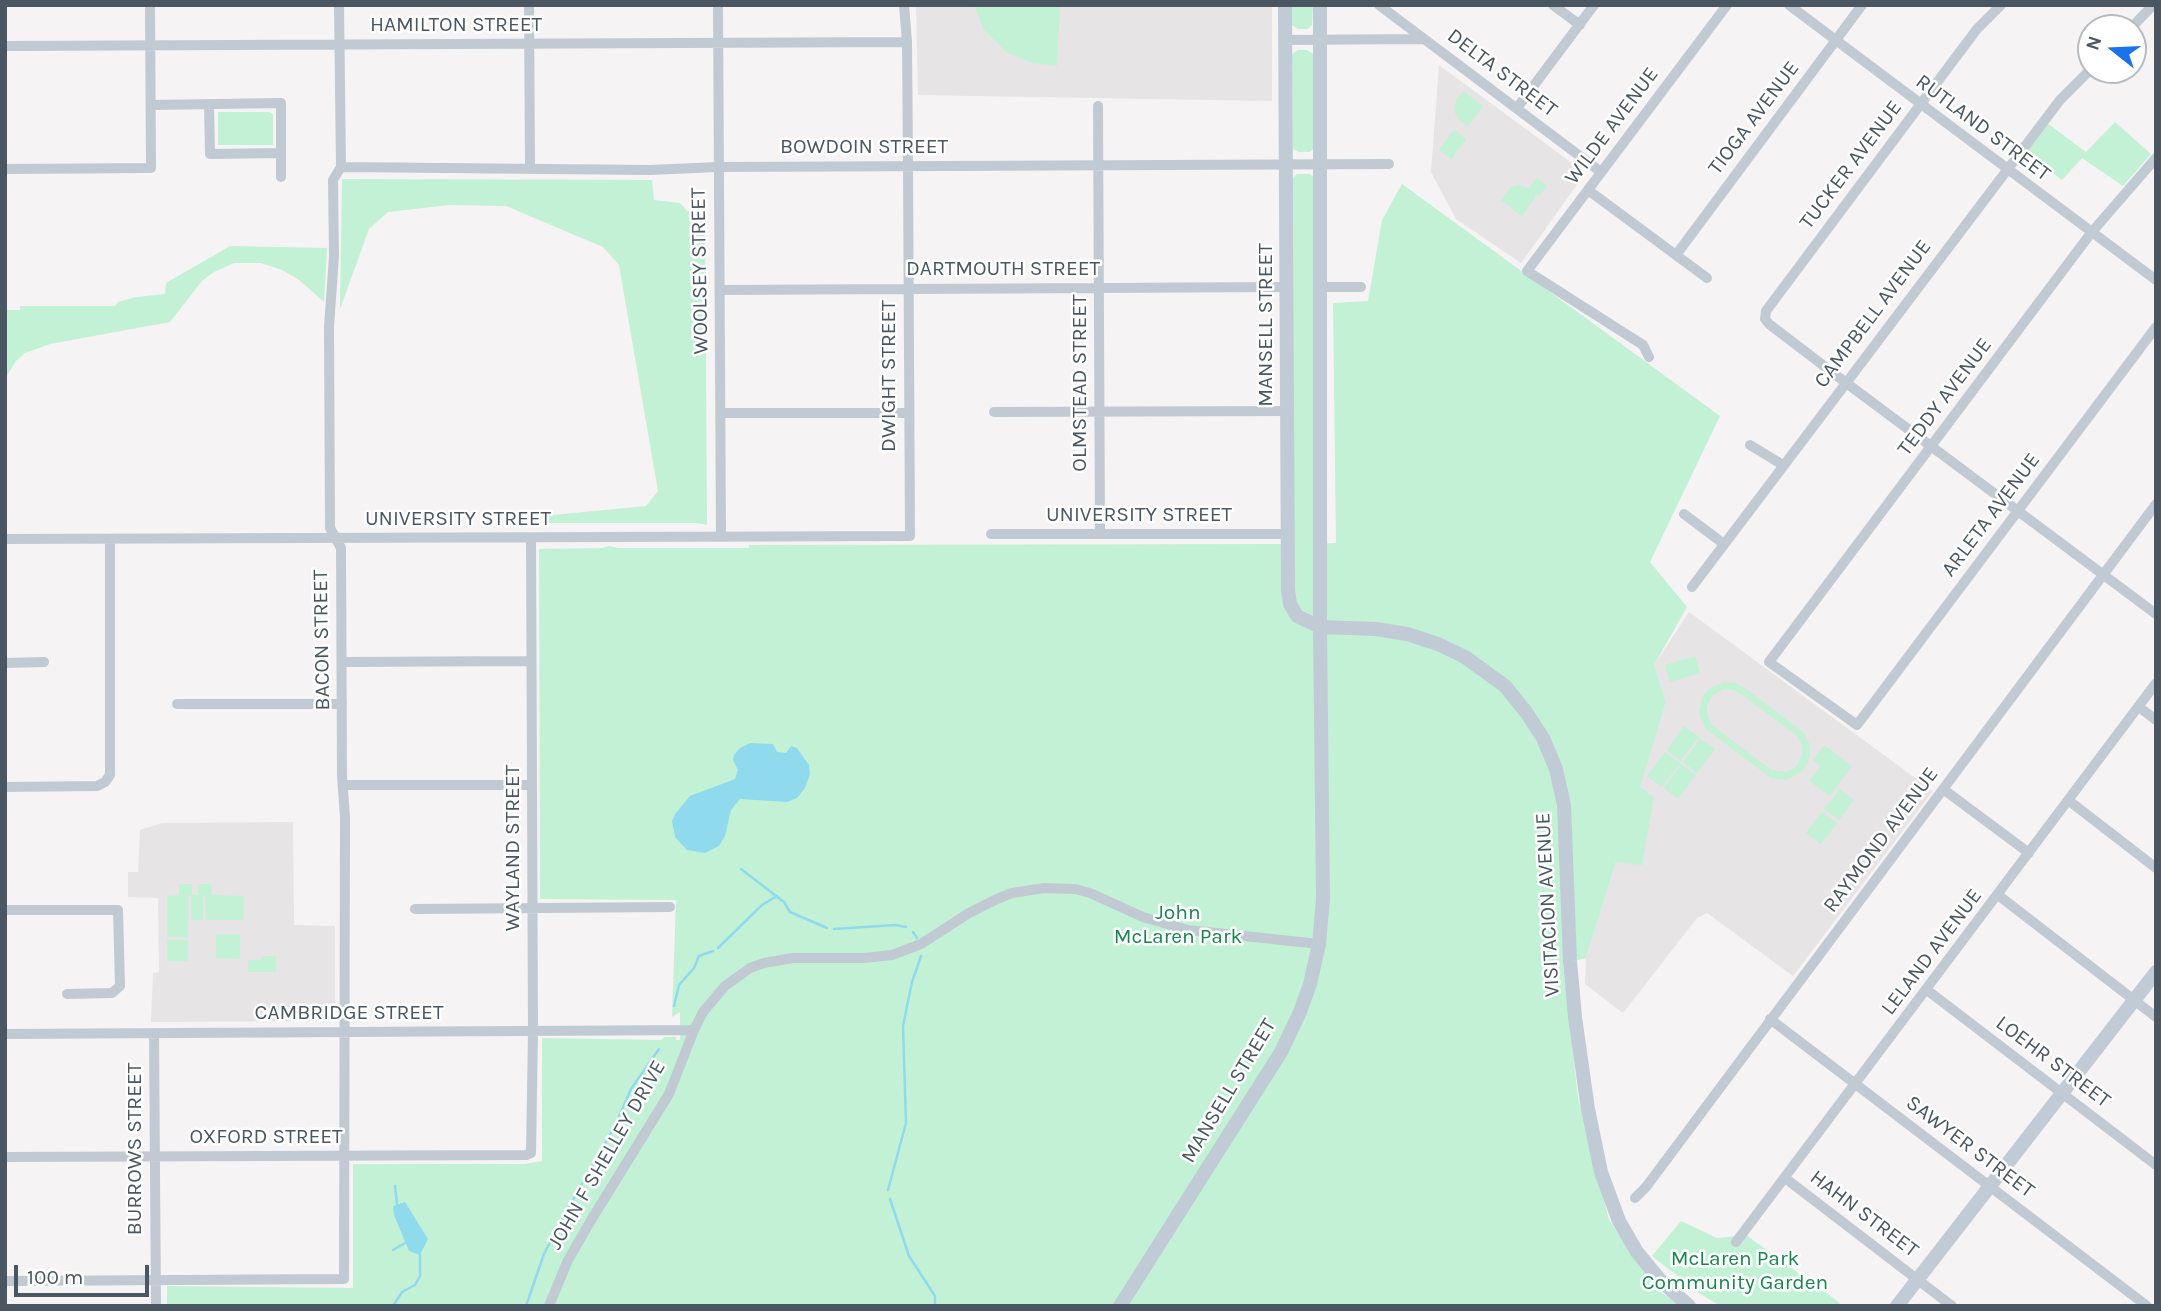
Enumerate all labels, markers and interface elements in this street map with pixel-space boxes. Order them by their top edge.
street label: HAMILTON STREET [370,12,542,38]
north arrow [2077,14,2147,84]
street label: DELTA STREET [1442,23,1562,123]
text: N [2081,33,2106,53]
street label: TIOGA AVENUE [1703,56,1805,180]
street label: WILDE AVENUE [1560,62,1664,190]
street label: RUTLAND STREET [1911,69,2055,187]
street label: TUCKER AVENUE [1794,96,1908,234]
street label: BOWDOIN STREET [780,134,948,160]
street label: WOOLSEY STREET [686,187,714,355]
street label: CAMPBELL AVENUE [1809,235,1937,393]
street label: MANSELL STREET [1253,243,1279,407]
street label: DARTMOUTH STREET [906,256,1100,282]
street label: OLMSTEAD STREET [1067,294,1093,472]
street label: DWIGHT STREET [876,300,902,452]
street label: TEDDY AVENUE [1893,333,1997,461]
street label: ARLETA AVENUE [1936,448,2046,582]
street label: UNIVERSITY STREET [1046,502,1232,528]
street label: UNIVERSITY STREET [365,506,551,532]
street label: BACON STREET [308,569,336,711]
street label: RAYMOND AVENUE [1818,762,1944,918]
street label: WAYLAND STREET [500,765,526,931]
street label: VISITACION AVENUE [1531,812,1565,998]
street label: LELAND AVENUE [1876,884,1988,1020]
park label: John McLaren Park [1114,900,1242,950]
street label: CAMBRIDGE STREET [255,1000,443,1026]
street label: LOEHR STREET [1991,1011,2115,1113]
street label: MANSELL STREET [1176,1014,1282,1168]
street label: JOHN F SHELLEY DRIVE [543,1056,671,1254]
street label: BURROWS STREET [122,1063,148,1235]
street label: SAWYER STREET [1901,1091,2039,1203]
street label: OXFORD STREET [189,1124,343,1150]
street label: HAHN STREET [1805,1165,1923,1263]
park label: McLaren Park Community Garden [1642,1246,1828,1296]
scale bar [18,1252,152,1296]
text: 100 m [27,1265,84,1289]

